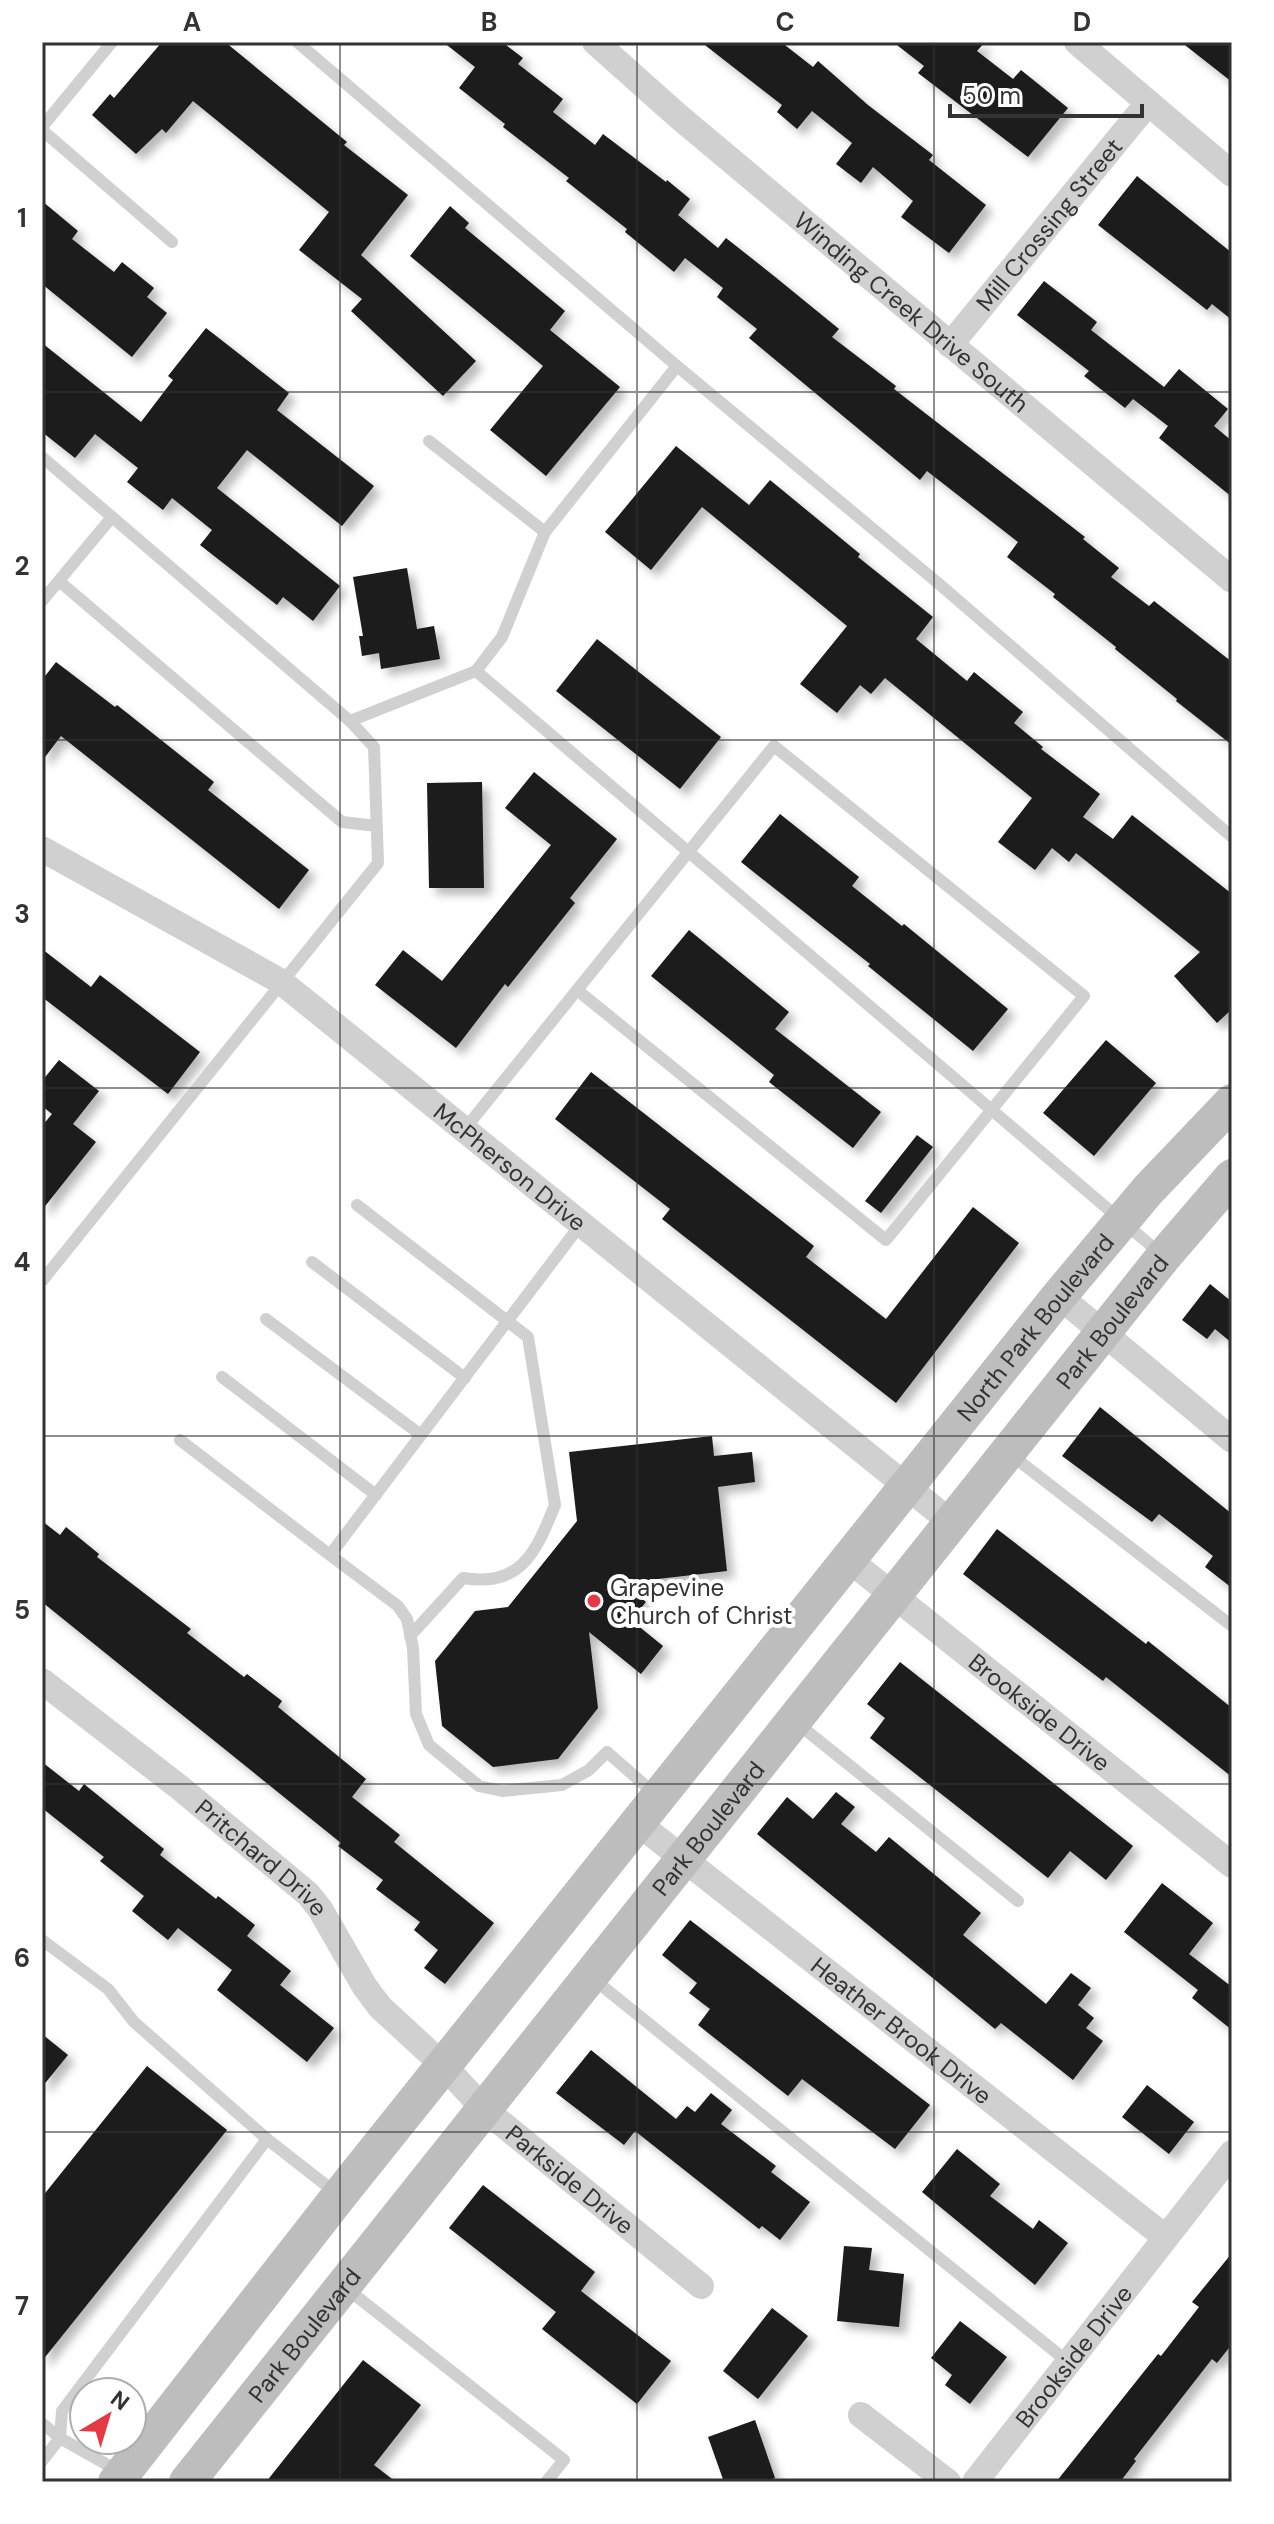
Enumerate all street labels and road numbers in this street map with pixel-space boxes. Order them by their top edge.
street label: Mill Crossing Street [969,131,1129,317]
street label: Winding Creek Drive South [788,204,1035,419]
street label: McPherson Drive [428,1096,593,1238]
street label: North Park Boulevard [950,1227,1120,1427]
street label: Park Boulevard [1049,1248,1175,1395]
street label: Brookside Drive [963,1646,1117,1778]
street label: Park Boulevard [645,1755,771,1902]
street label: Pritchard Drive [189,1792,335,1922]
street label: Heather Brook Drive [805,1950,998,2111]
street label: Parkside Drive [500,2118,641,2241]
street label: Park Boulevard [241,2261,367,2409]
street label: Brookside Drive [1008,2278,1139,2433]

